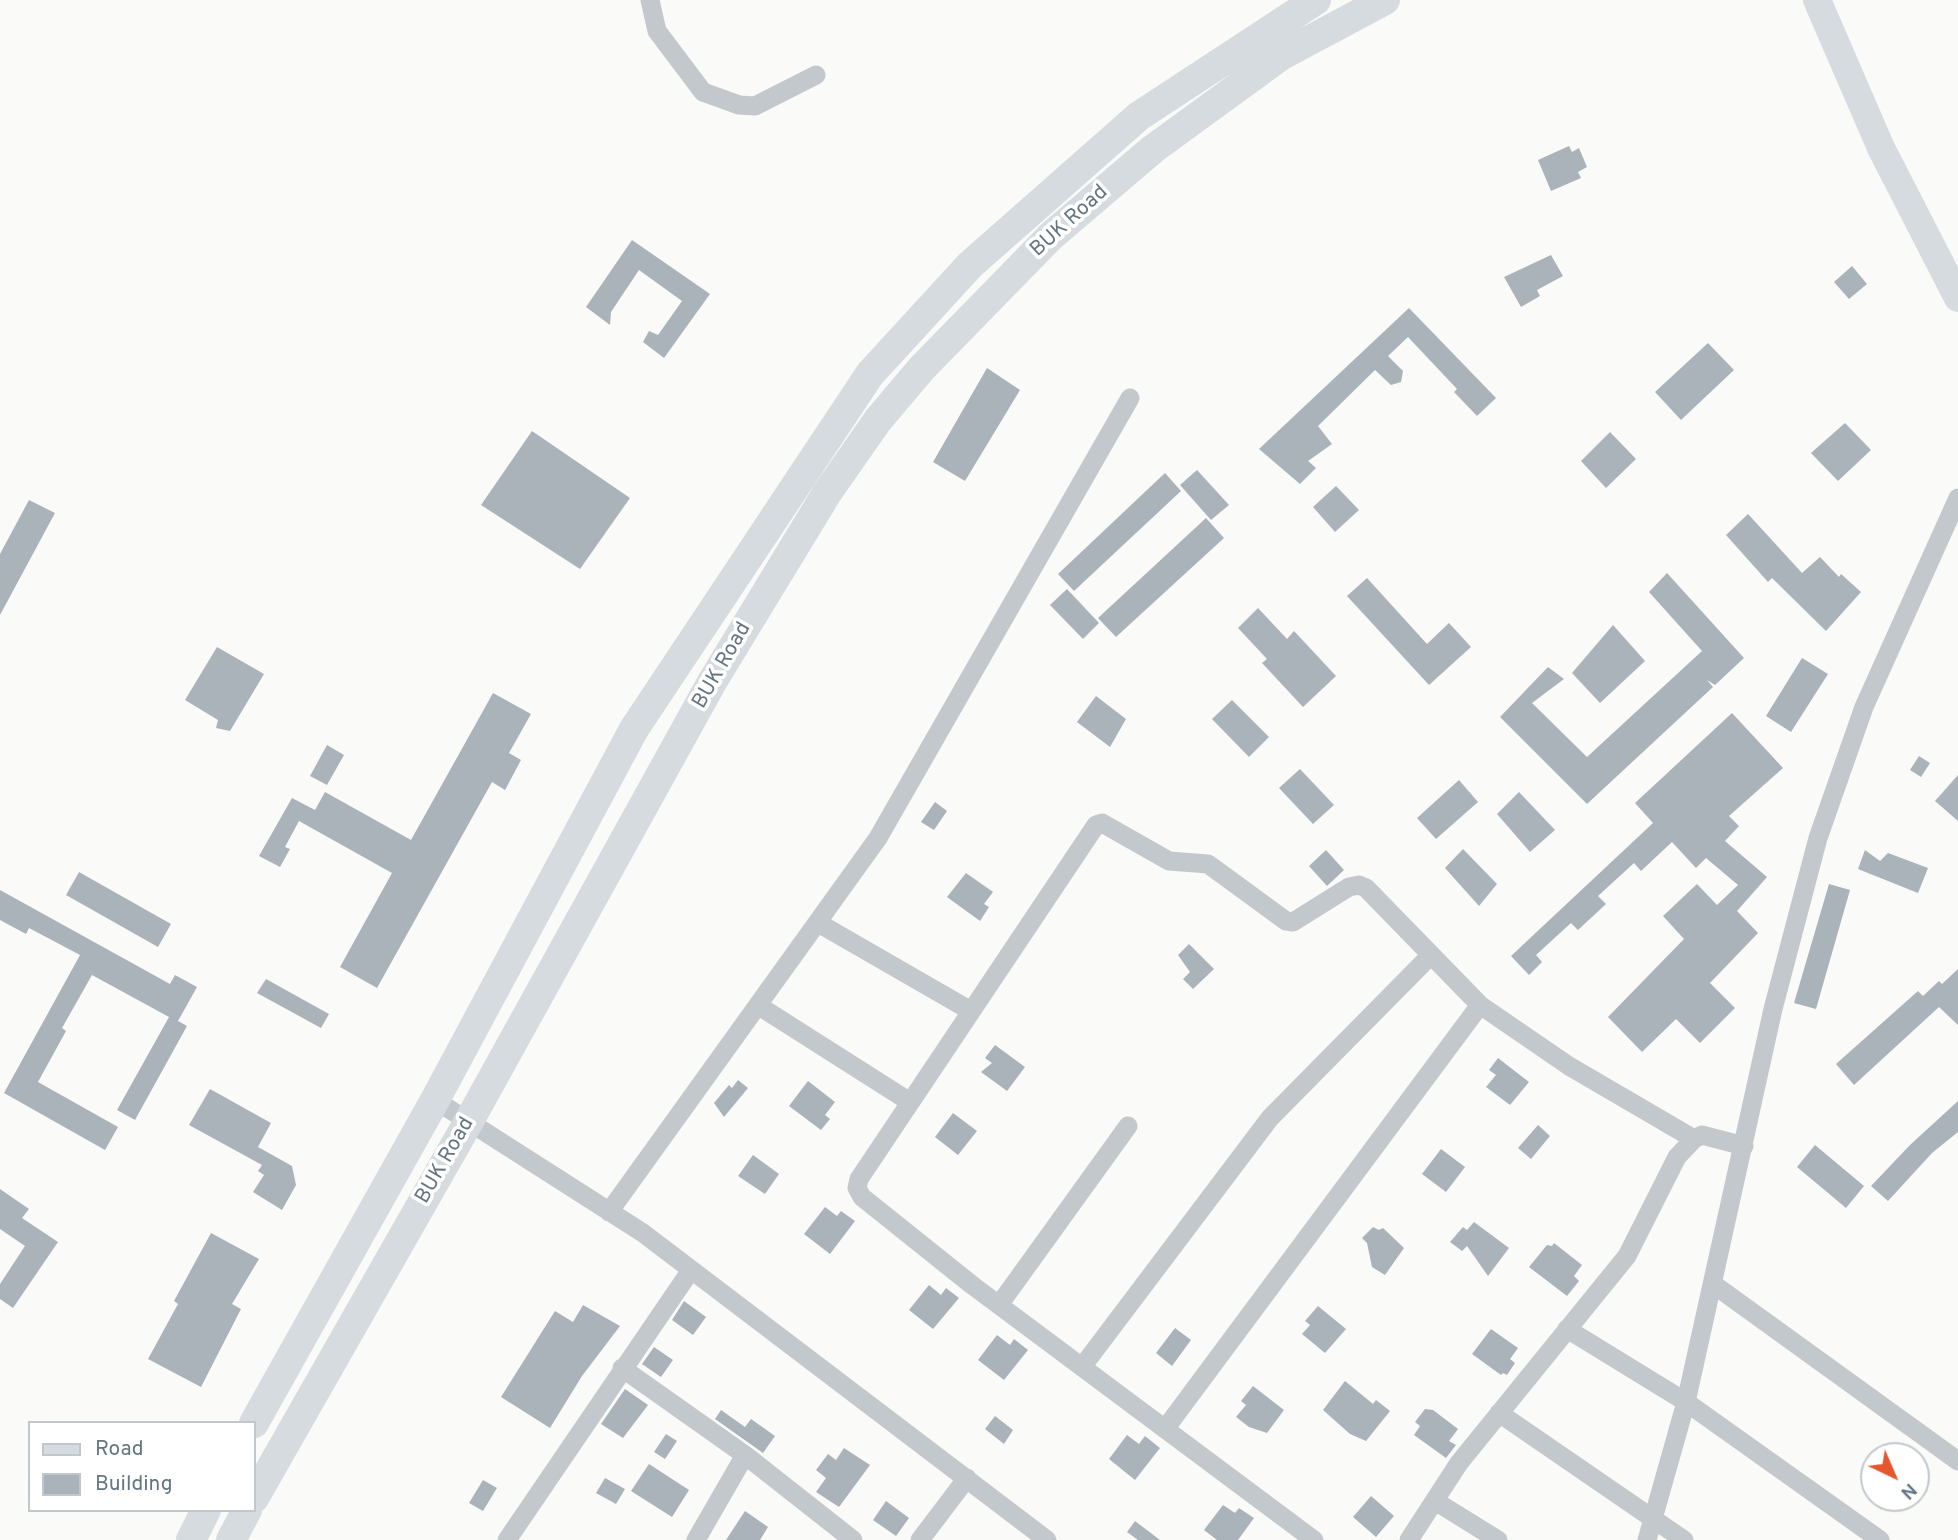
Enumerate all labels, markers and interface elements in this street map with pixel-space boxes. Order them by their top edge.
street label: BUK Road [1026,181,1114,263]
street label: BUK Road [688,618,758,714]
street label: BUK Road [411,1113,481,1209]
legend [28,1421,256,1512]
text: Road [95,1436,144,1463]
north arrow [1860,1442,1930,1512]
text: Building [95,1471,173,1498]
text: N [1895,1477,1921,1504]

